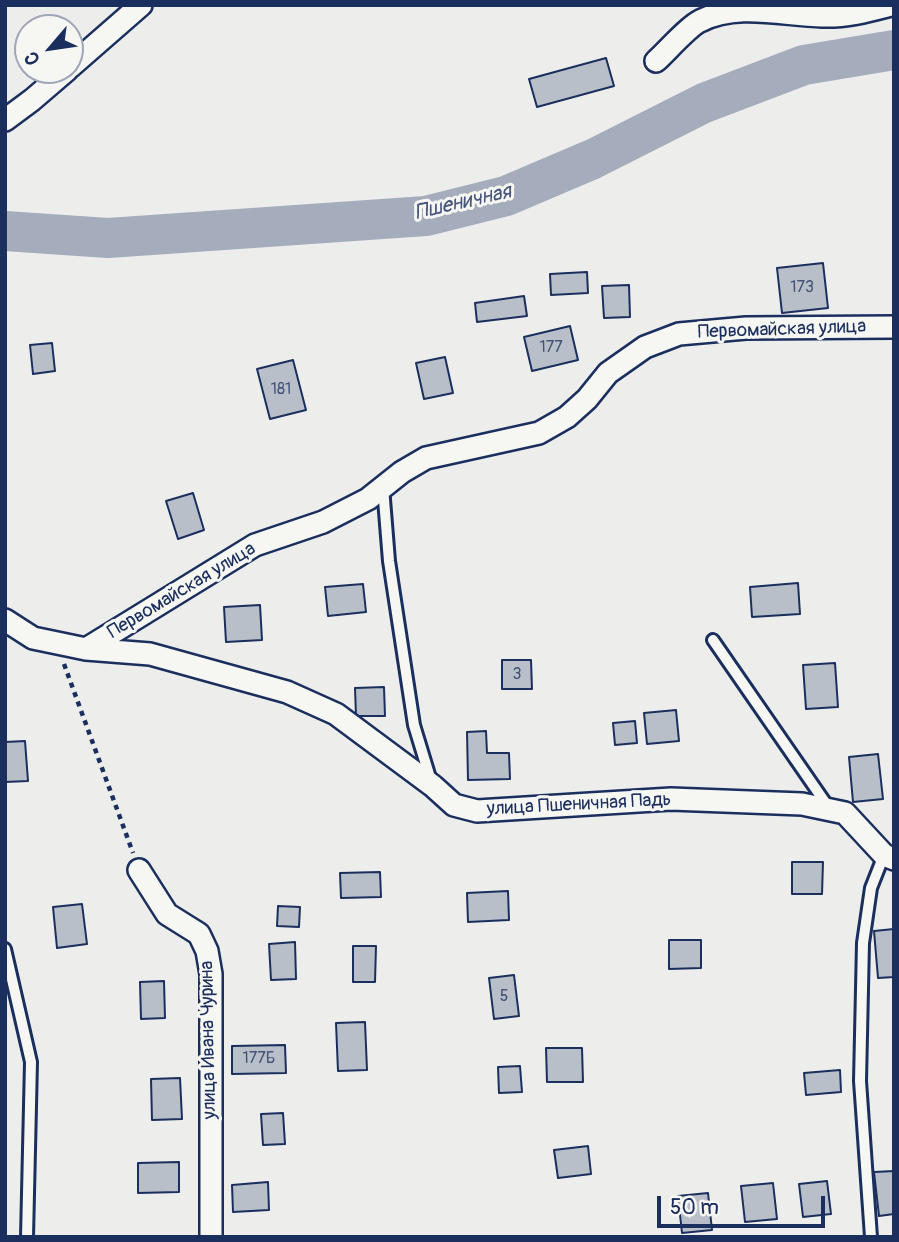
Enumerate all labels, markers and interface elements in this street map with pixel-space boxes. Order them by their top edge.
north arrow [14,14,84,84]
text: С [19,47,46,69]
water label: Пшеничная [412,180,514,226]
house number: 173 [790,278,814,298]
street label: Первомайская улица [697,316,867,344]
house number: 177 [539,338,563,358]
house number: 181 [271,380,291,400]
street label: Первомайская улица [104,538,260,644]
house number: 3 [513,665,521,685]
street label: улица Пшеничная Падь [486,789,672,821]
street label: улица Ивана Чурина [196,960,222,1120]
house number: 5 [500,987,508,1007]
house number: 177Б [243,1049,275,1069]
scale bar [661,1182,829,1226]
text: 50 m [670,1194,719,1221]

